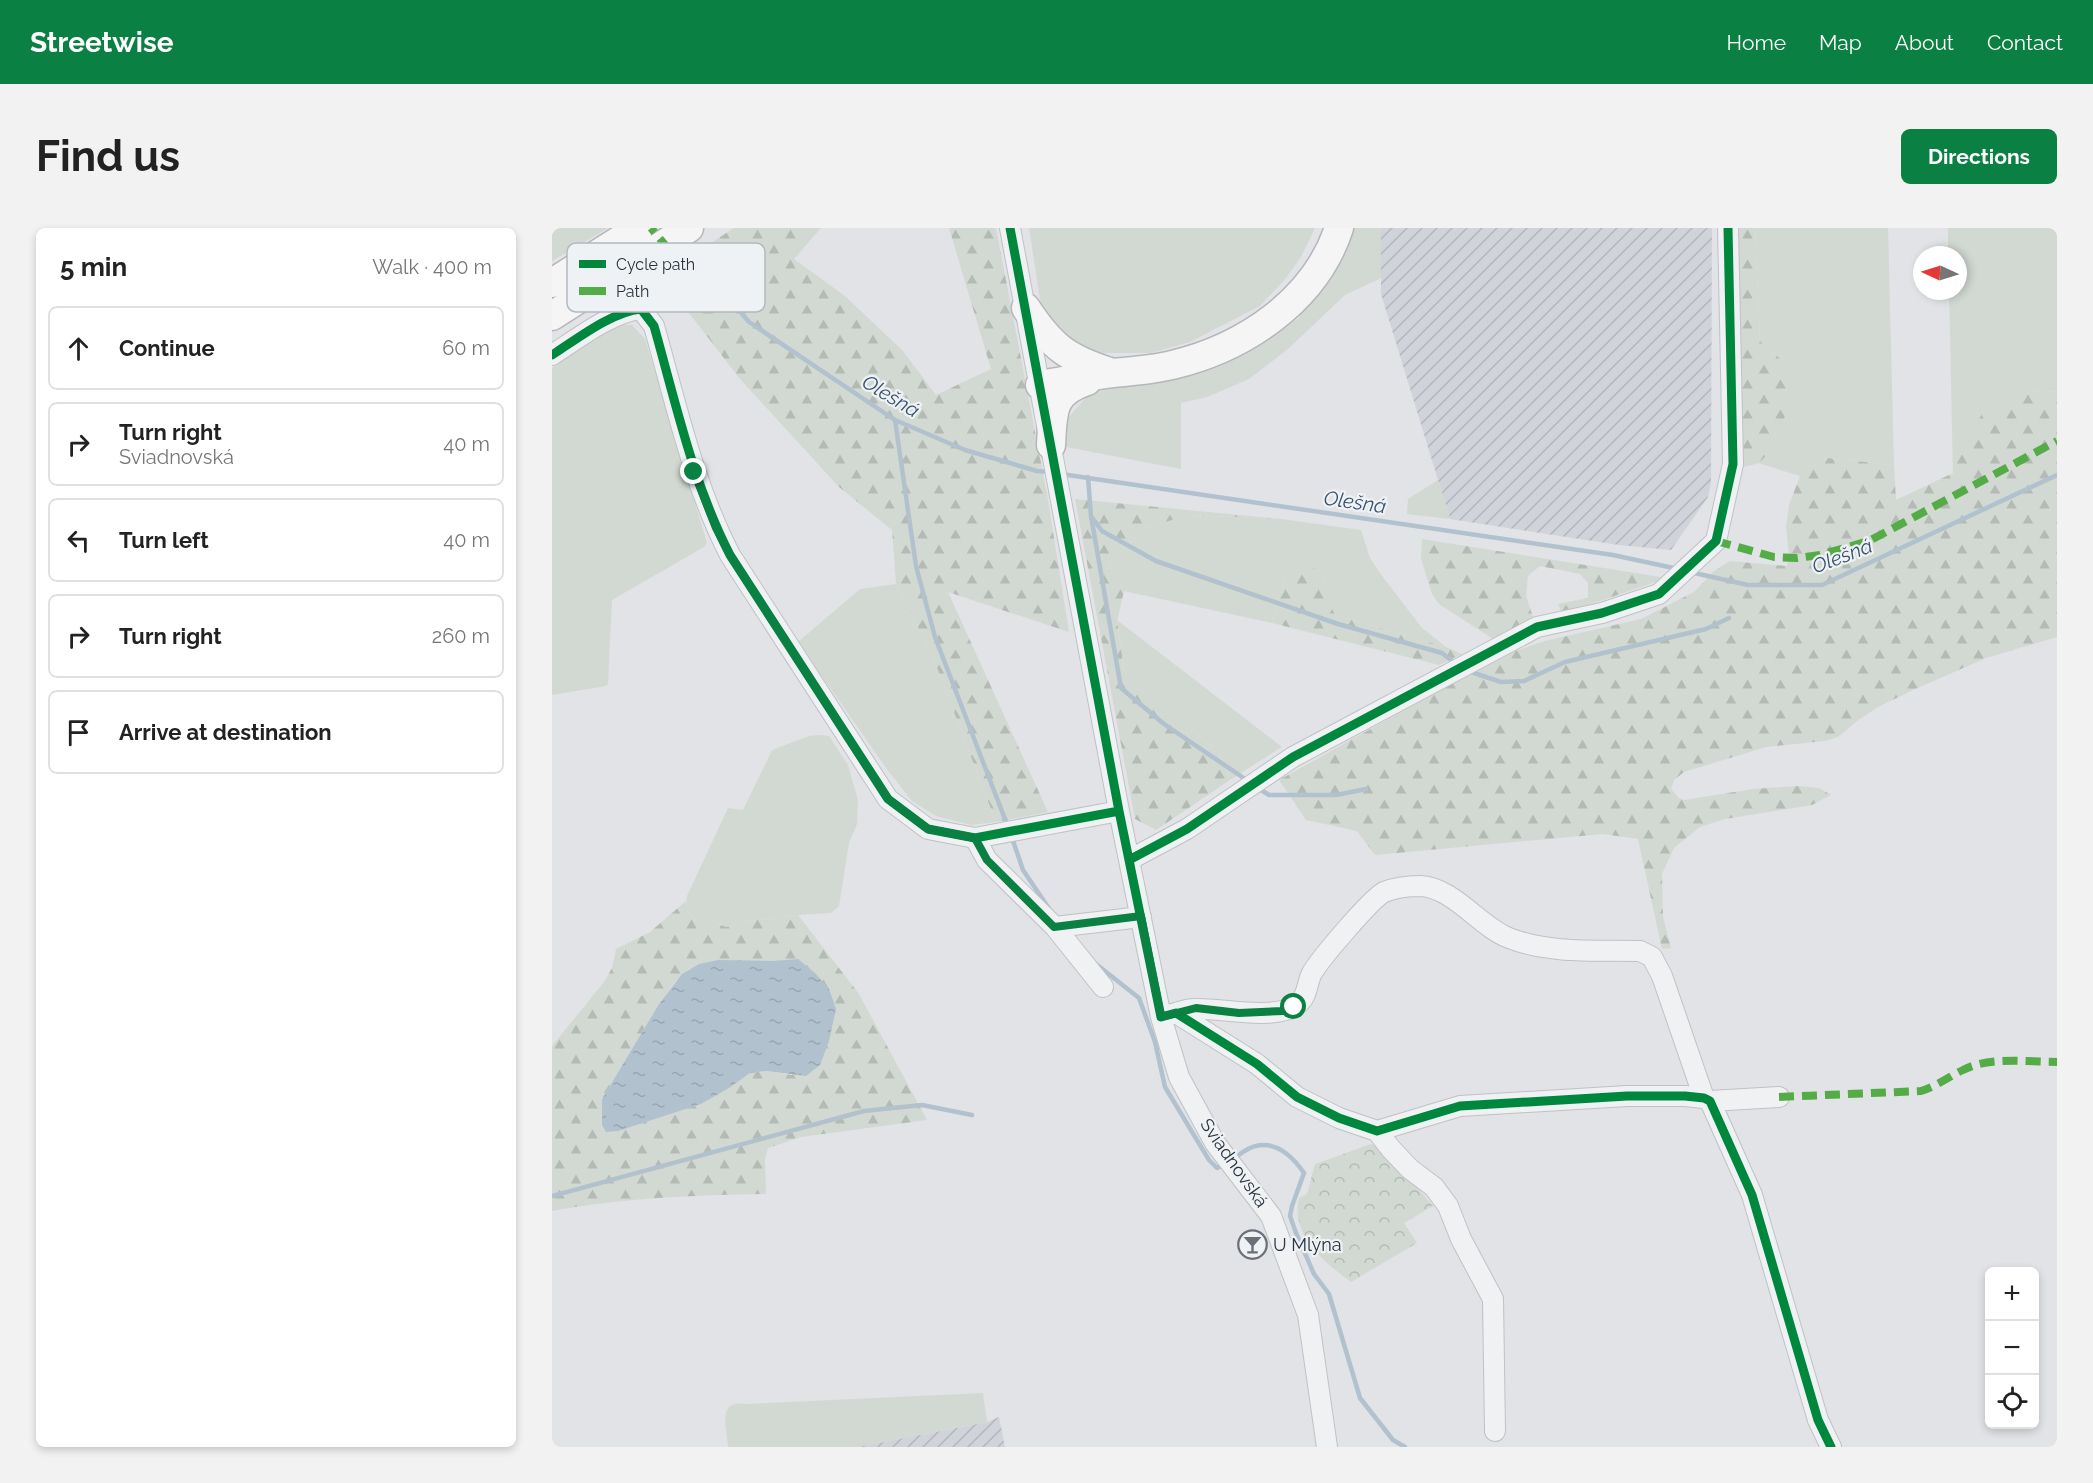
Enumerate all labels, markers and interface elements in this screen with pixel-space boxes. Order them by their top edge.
text: Streetwise [30,26,174,59]
text: Home [1727,30,1786,55]
text: Map [1819,30,1862,55]
text: About [1895,30,1954,55]
text: Contact [1987,30,2063,55]
button: Directions [1901,129,2057,184]
text: Find us [36,132,180,181]
legend [567,243,765,312]
north arrow [1913,246,1967,300]
text: 5 min [60,252,127,282]
text: Walk · 400 m [372,255,492,279]
text: Cycle path [616,255,695,274]
text: Path [616,282,649,301]
icon: ahead [62,332,95,365]
text: Continue [119,335,215,361]
text: 60 m [442,336,490,360]
water label: Olešná [858,370,924,422]
text: Turn right [119,419,222,445]
icon: right [62,428,95,461]
text: 40 m [443,432,490,456]
text: Sviadnovská [119,445,234,469]
route end [680,458,706,484]
water label: Olešná [1322,486,1388,518]
icon: left [62,524,95,557]
text: Turn left [119,527,209,553]
text: 40 m [443,528,490,552]
water label: Olešná [1808,534,1876,578]
icon: right [62,620,95,653]
text: Turn right [119,623,222,649]
text: 260 m [432,624,490,648]
icon: arrive [62,716,95,749]
text: Arrive at destination [119,719,332,745]
route start [1280,993,1306,1019]
street label: Sviadnovská [1196,1114,1273,1211]
bar icon: U Mlýna [1236,1229,1268,1261]
place label: U Mlýna [1273,1234,1342,1255]
map controls [1985,1267,2039,1429]
button: + [1985,1267,2039,1321]
button: − [1985,1321,2039,1375]
button: locate [1985,1375,2039,1429]

